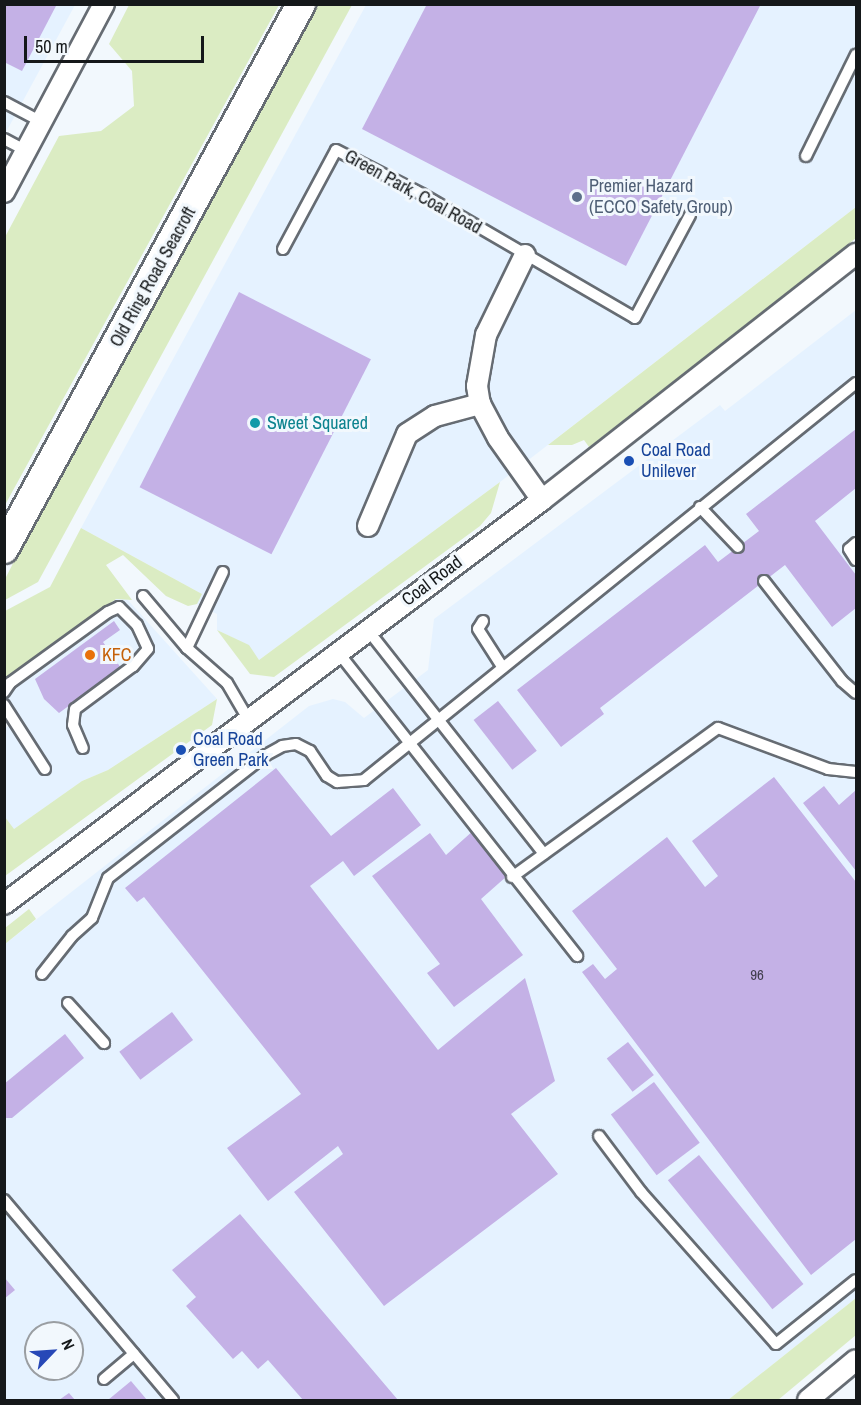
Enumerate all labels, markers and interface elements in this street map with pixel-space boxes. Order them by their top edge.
scale bar [27,24,207,62]
text: 50 m [35,34,68,59]
street label: Green Park, Coal Road [341,145,485,239]
place label: Premier Hazard (ECCO Safety Group) [589,176,733,219]
marker: Premier Hazard (ECCO Safety Group) [570,190,584,204]
street label: Old Ring Road Seacroft [106,203,200,351]
place label: Sweet Squared [267,412,368,434]
marker: Sweet Squared [248,416,262,430]
place label: Coal Road Unilever [641,440,711,482]
marker: Coal Road Unilever [622,454,636,468]
street label: Coal Road [398,551,466,611]
place label: KFC [102,644,132,666]
marker: KFC [83,648,97,662]
place label: Coal Road Green Park [193,729,268,771]
marker: Coal Road Green Park [174,743,188,757]
house number: 96 [750,966,764,984]
north arrow [24,1321,84,1381]
text: N [57,1335,80,1353]

